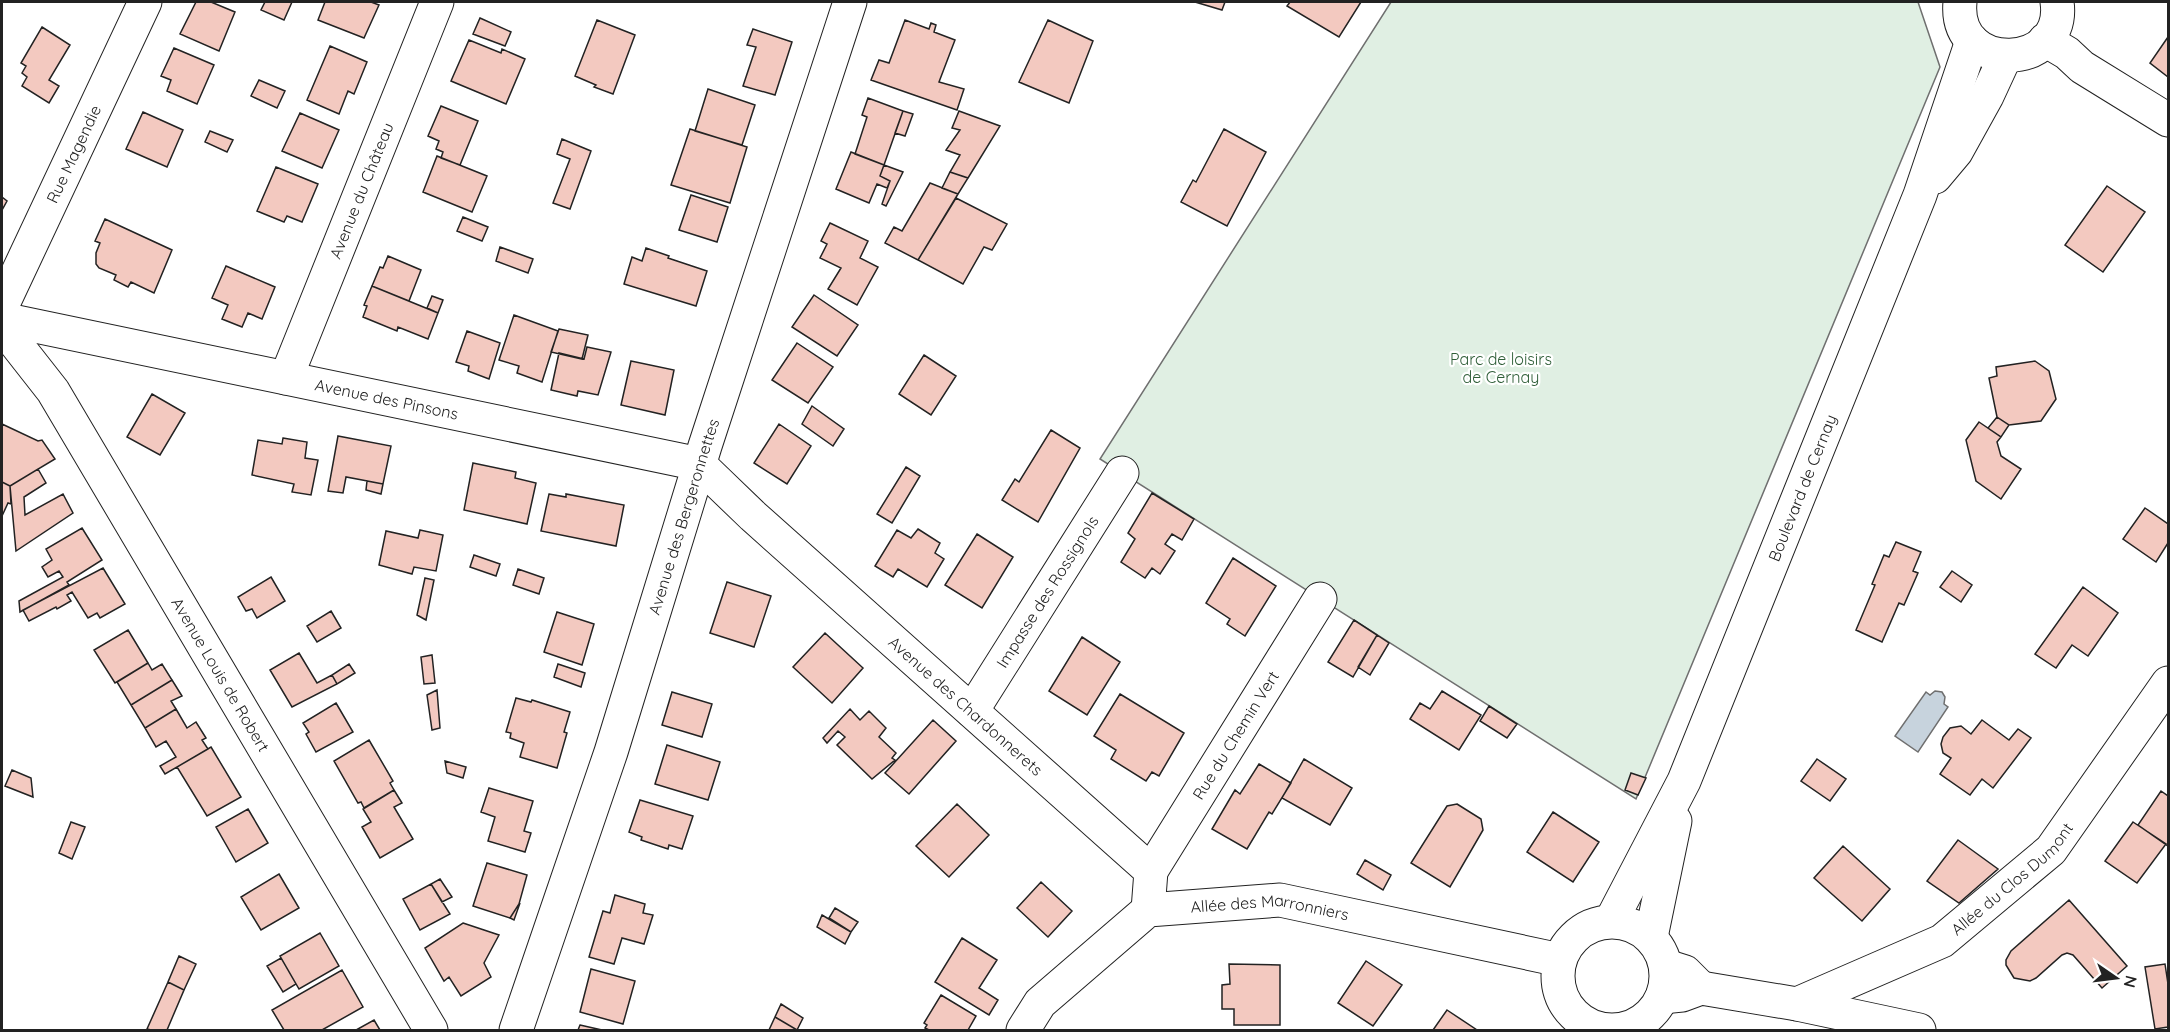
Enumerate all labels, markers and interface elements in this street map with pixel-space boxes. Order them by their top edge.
street label: Rue Magendie [42,102,105,206]
street label: Avenue du Château [325,120,398,262]
park label: Parc de loisirs de Cernay [1450,349,1552,387]
street label: Avenue des Pinsons [313,374,460,424]
street label: Boulevard de Cernay [1764,411,1841,564]
street label: Avenue des Bergeronnettes [644,416,723,617]
street label: Impasse des Rossignols [992,512,1103,671]
street label: Avenue Louis de Robert [167,594,274,755]
street label: Avenue des Chardonnerets [885,632,1047,780]
street label: Rue du Chemin Vert [1188,667,1283,803]
street label: Allée du Clos Dumont [1947,819,2077,939]
street label: Allée des Marronniers [1190,890,1351,924]
north arrow [2086,948,2146,1008]
text: N [2119,974,2142,990]

